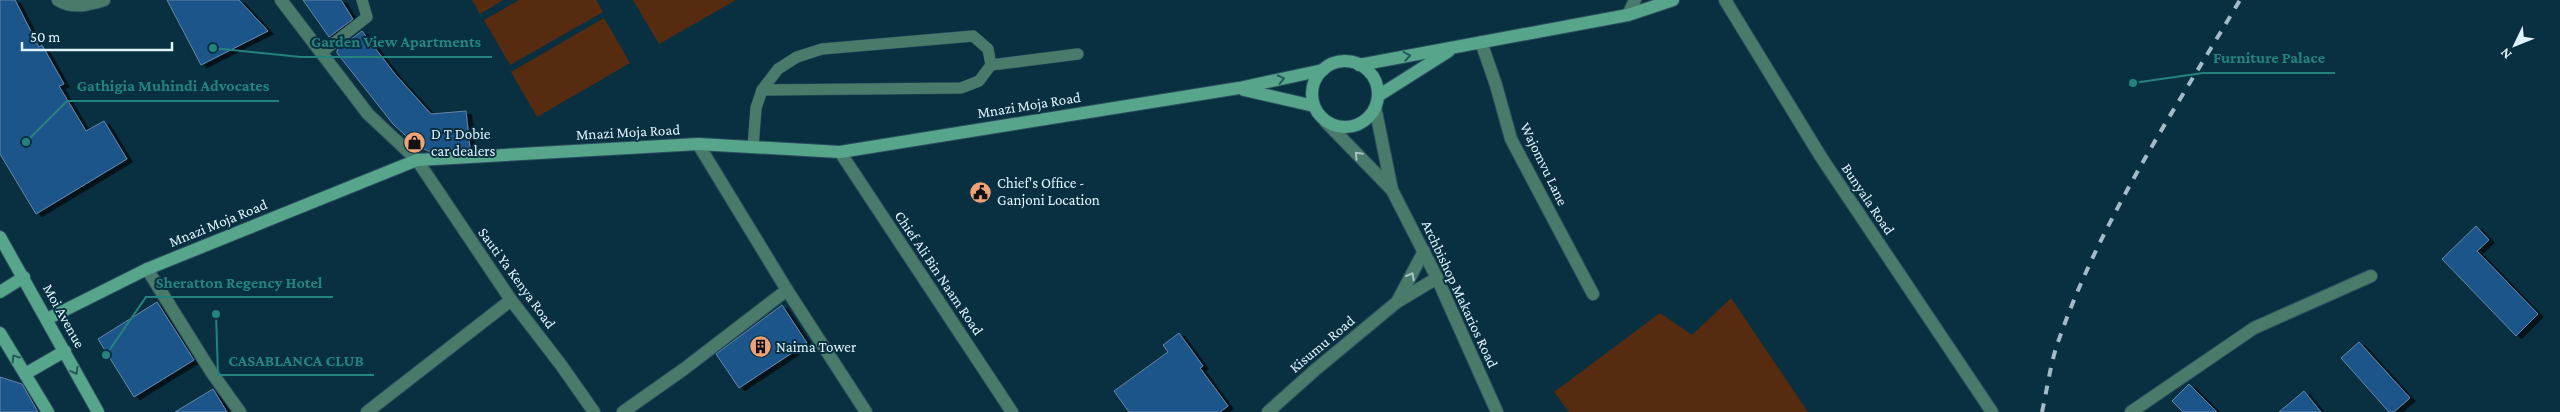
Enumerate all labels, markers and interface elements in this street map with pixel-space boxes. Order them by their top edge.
scale bar [22,20,172,52]
north arrow [2490,20,2540,70]
callout: Garden View Apartments [301,26,492,57]
text: 50 m [30,29,60,45]
text: Garden View Apartments [311,33,482,50]
callout: Furniture Palace [2203,42,2335,73]
text: N [2496,45,2515,63]
text: Furniture Palace [2213,49,2326,66]
one-way arrow [1403,51,1411,62]
callout: Gathigia Muhindi Advocates [67,70,279,101]
one-way arrow [1276,74,1285,85]
text: Gathigia Muhindi Advocates [77,77,270,94]
street label: Mnazi Moja Road [976,89,1082,122]
street label: Wajomvu Lane [1516,120,1571,209]
street label: Mnazi Moja Road [575,121,681,144]
place label: D T Dobie car dealers [431,126,496,159]
shop icon: D T Dobie car dealers [403,131,427,155]
one-way arrow [1355,152,1364,161]
street label: Bunyala Road [1838,161,1898,238]
place label: Chief's Office - Ganjoni Location [997,175,1100,209]
public building icon: Chief's Office - Ganjoni Location [969,180,993,204]
street label: Mnazi Moja Road [167,196,270,251]
street label: Chief Ali Bin Naam Road [892,208,986,338]
street label: Archbishop Makarios Road [1418,218,1501,371]
street label: Sauti Ya Kenya Road [474,225,559,332]
callout: Sheratton Regency Hotel [146,266,333,297]
one-way arrow [1404,273,1414,282]
text: Sheratton Regency Hotel [155,274,323,291]
street label: Moi Avenue [40,281,88,351]
street label: Kisumu Road [1286,312,1358,376]
building icon: Naima Tower [748,335,772,359]
place label: Naima Tower [776,339,857,355]
callout: CASABLANCA CLUB [218,344,374,375]
text: CASABLANCA CLUB [228,352,364,369]
one-way arrow [12,354,21,363]
one-way arrow [69,365,79,374]

